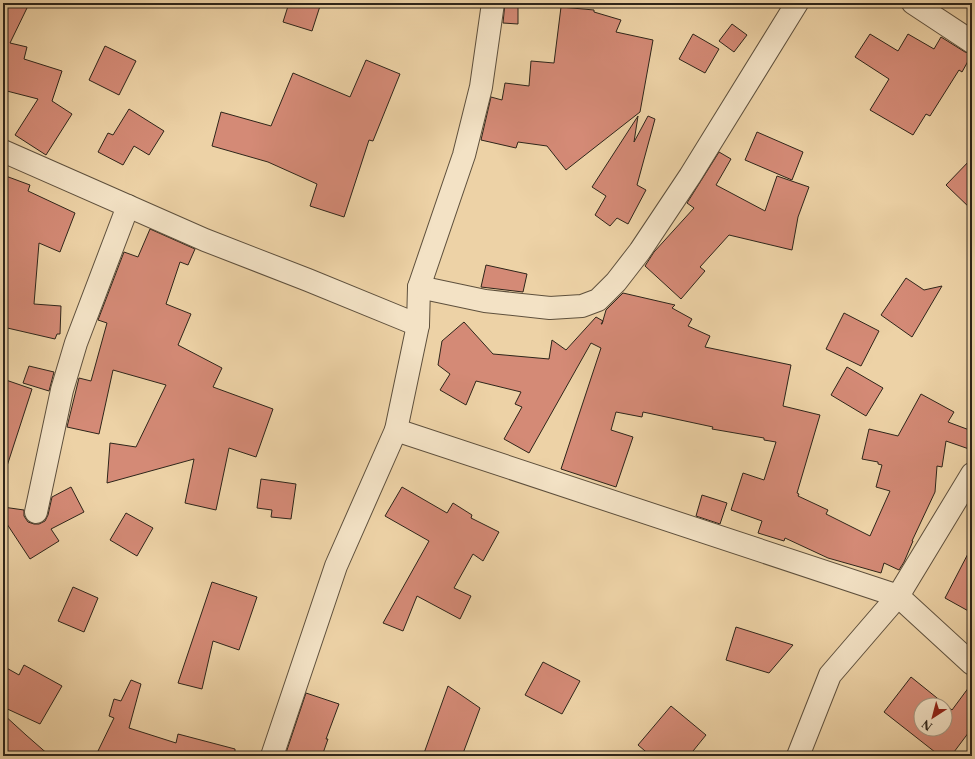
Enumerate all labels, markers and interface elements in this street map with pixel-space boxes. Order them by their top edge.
north arrow [913,697,953,737]
text: N [919,716,935,734]

